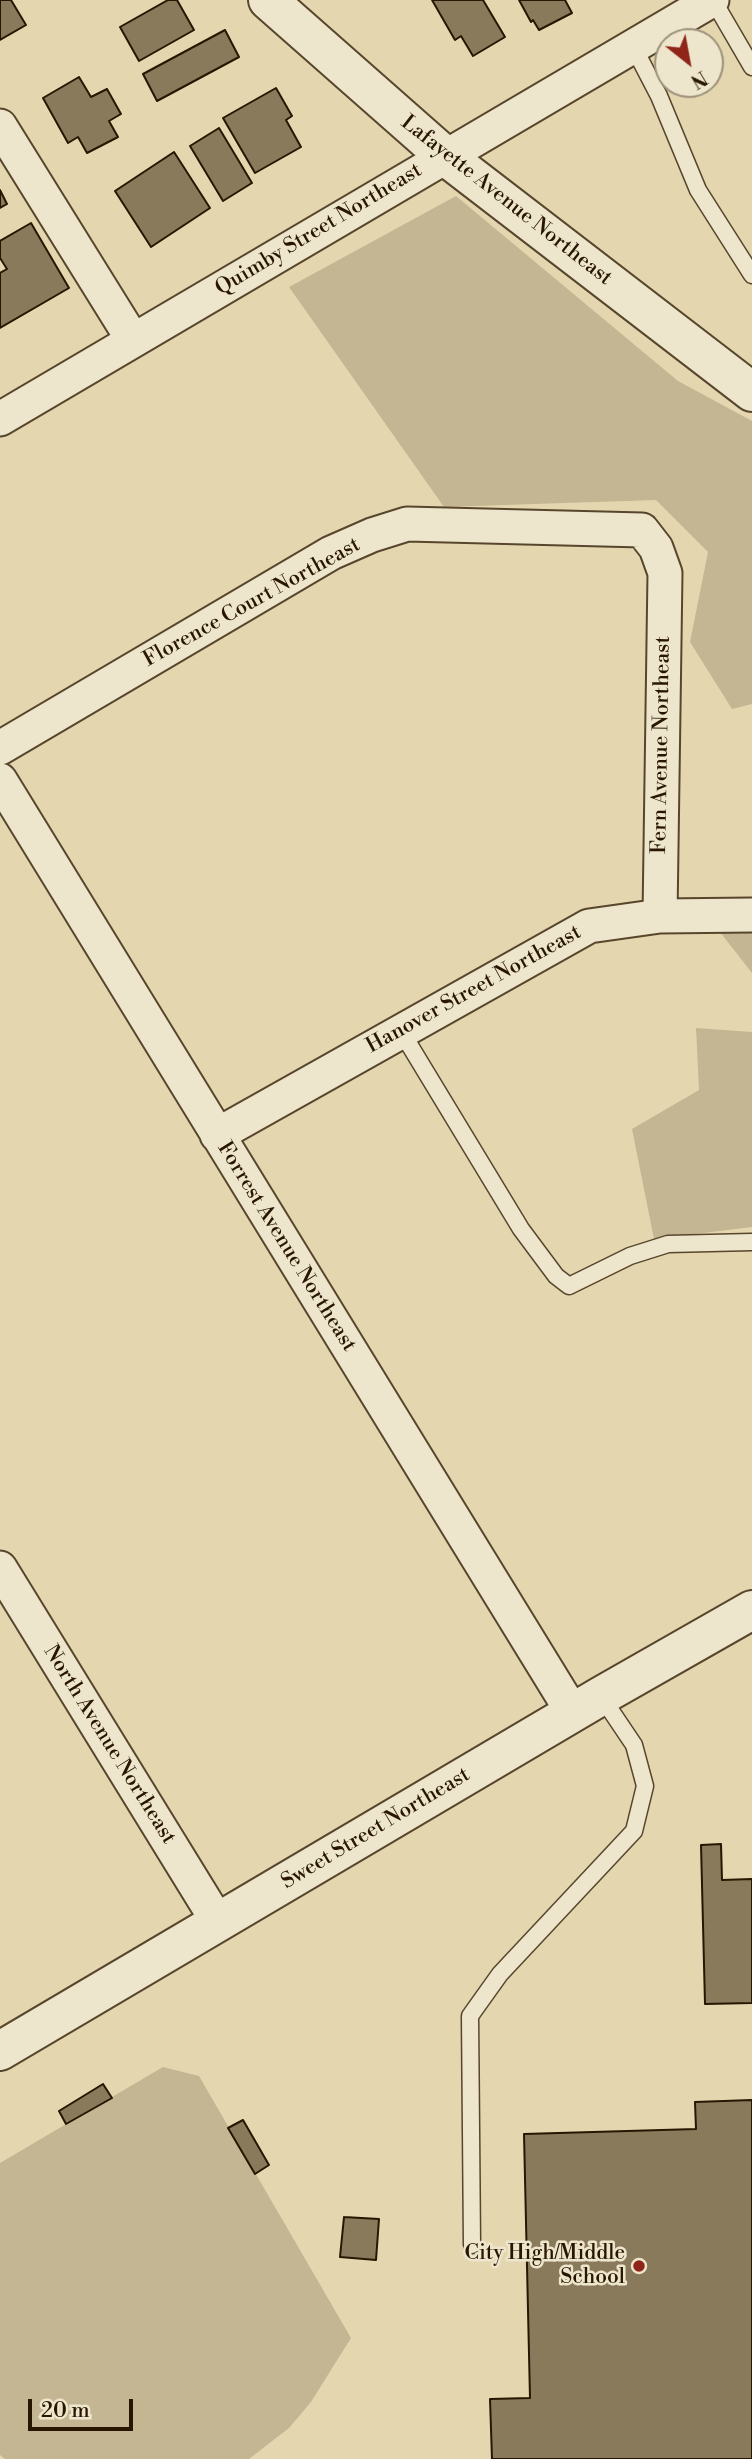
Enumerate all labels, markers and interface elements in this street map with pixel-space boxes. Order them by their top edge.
north arrow [654,28,724,98]
text: N [686,65,711,93]
street label: Lafayette Avenue Northeast [395,111,617,291]
street label: Quimby Street Northeast [211,158,427,302]
street label: Florence Court Northeast [139,533,365,673]
street label: Fern Avenue Northeast [648,636,676,854]
street label: Hanover Street Northeast [362,920,586,1060]
street label: Forrest Avenue Northeast [211,1137,361,1357]
street label: North Avenue Northeast [37,1641,181,1849]
street label: Sweet Street Northeast [277,1763,475,1895]
place label: City High/Middle School [465,2241,625,2291]
marker: City High/Middle School [631,2258,647,2274]
scale bar [32,2386,136,2430]
text: 20 m [41,2398,90,2424]

